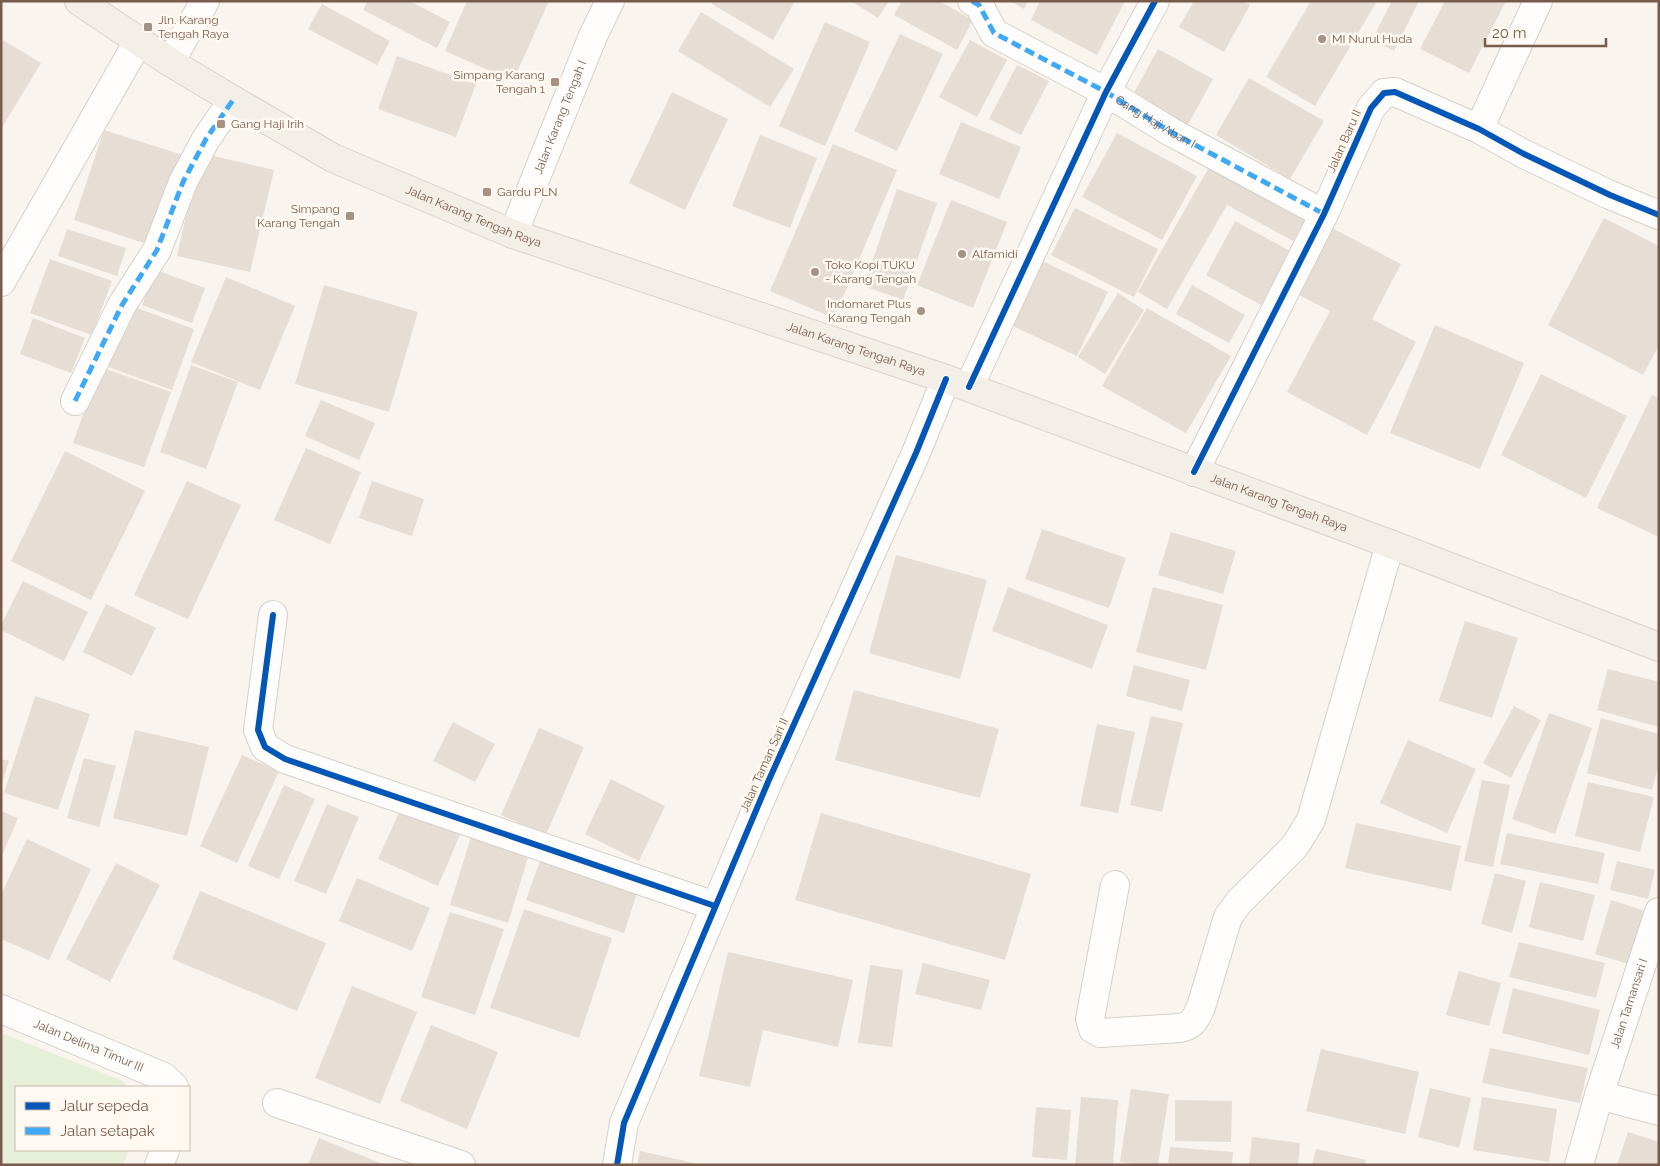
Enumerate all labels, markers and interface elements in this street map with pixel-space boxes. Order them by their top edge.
place label: Jln. Karang Tengah Raya [158,13,229,41]
scale bar [1485,15,1606,47]
marker: Jln. Karang Tengah Raya [142,21,154,33]
text: 20 m [1492,24,1527,42]
place label: MI Nurul Huda [1332,32,1412,46]
marker: MI Nurul Huda [1316,33,1328,45]
street label: Jalan Karang Tengah I [531,58,589,176]
place label: Simpang Karang Tengah 1 [453,68,545,96]
marker: Simpang Karang Tengah 1 [549,76,561,88]
street label: Gang Haji Aban I [1113,92,1198,151]
street label: Jalan Baru II [1324,108,1364,174]
place label: Gang Haji Irih [231,117,304,131]
marker: Gang Haji Irih [215,118,227,130]
street label: Jalan Karang Tengah Raya [404,183,543,250]
place label: Gardu PLN [497,185,558,199]
marker: Gardu PLN [481,186,493,198]
place label: Simpang Karang Tengah [257,202,340,230]
marker: Simpang Karang Tengah [344,210,356,222]
place label: Alfamidi [972,247,1018,261]
marker: Alfamidi [956,248,968,260]
place label: Toko Kopi TUKU - Karang Tengah [825,258,916,286]
marker: Toko Kopi TUKU - Karang Tengah [809,266,821,278]
place label: Indomaret Plus Karang Tengah [827,297,911,325]
marker: Indomaret Plus Karang Tengah [915,305,927,317]
street label: Jalan Karang Tengah Raya [785,319,927,379]
street label: Jalan Karang Tengah Raya [1208,471,1350,535]
street label: Jalan Taman Sari II [737,716,791,814]
street label: Jalan Tamansari I [1608,957,1650,1051]
street label: Jalan Delima Timur III [32,1016,146,1075]
legend [15,1086,190,1151]
text: Jalur sepeda [60,1097,149,1115]
text: Jalan setapak [60,1122,155,1140]

